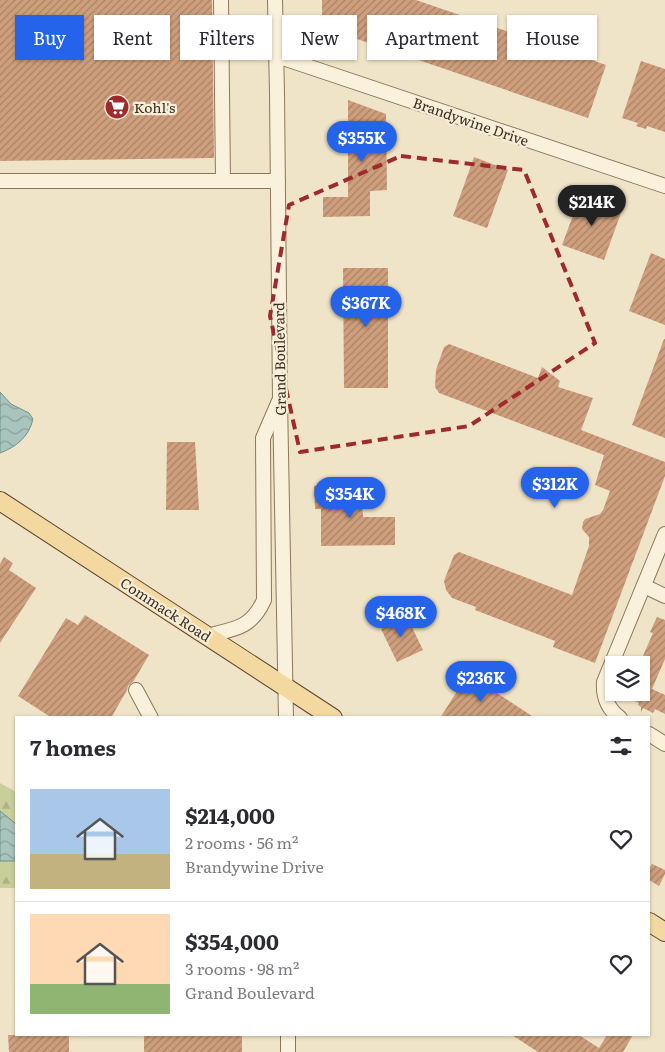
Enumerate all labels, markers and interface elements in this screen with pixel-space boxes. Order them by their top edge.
chip: Buy [15,15,84,60]
chip: Rent [94,15,170,60]
chip: Filters [180,15,272,60]
chip: New [282,15,357,60]
chip: Apartment [367,15,497,60]
chip: House [507,15,597,60]
street label: Brandywine Drive [410,92,532,150]
supermarket icon: Kohl's [104,94,130,120]
place label: Kohl's [134,97,175,117]
pin: $355K [327,120,397,163]
text: $355K [338,125,386,149]
pin: $214K [557,184,627,227]
text: $214K [569,189,615,213]
pin: $367K [331,286,401,328]
text: $367K [342,290,390,314]
street label: Grand Boulevard [268,302,290,416]
pin: $312K [520,466,590,509]
text: $312K [532,471,578,495]
pin: $354K [315,476,385,519]
text: $354K [325,481,375,505]
street label: Commack Road [117,572,216,646]
pin: $468K [366,596,436,638]
text: $468K [376,600,426,624]
map controls [605,656,650,701]
button: layers [605,656,650,701]
pin: $236K [446,660,516,703]
text: $236K [457,665,505,689]
text: 7 homes [30,731,116,762]
icon: filters [607,732,635,760]
text: $214,000 [185,799,275,830]
icon: home [70,809,130,869]
icon: heart [607,825,635,853]
text: 2 rooms · 56 m² [185,830,298,854]
text: Brandywine Drive [185,854,324,878]
text: $354,000 [185,925,279,956]
icon: home [70,934,130,994]
icon: heart [607,950,635,978]
text: 3 rooms · 98 m² [185,956,299,980]
text: Grand Boulevard [185,980,315,1004]

